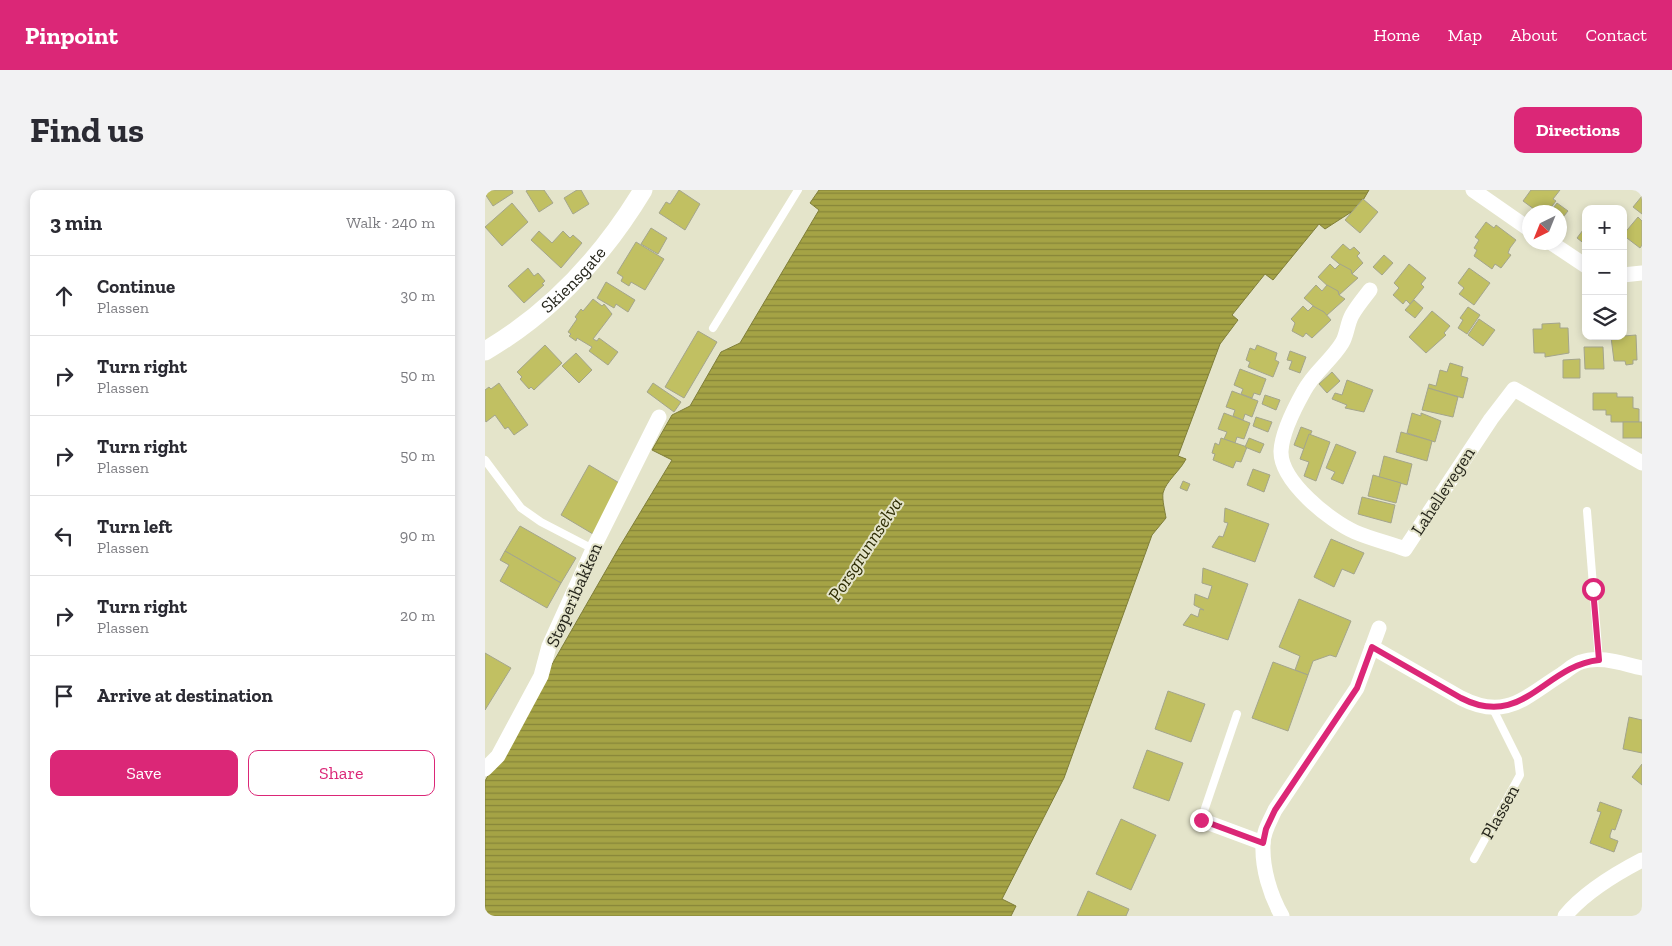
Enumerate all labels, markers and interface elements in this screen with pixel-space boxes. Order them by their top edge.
text: Pinpoint [25,21,118,50]
text: Home [1373,24,1420,46]
text: Map [1448,24,1482,46]
text: About [1510,24,1557,46]
text: Contact [1585,24,1647,46]
button: Directions [1514,107,1642,153]
text: Find us [30,109,144,151]
north arrow [1522,205,1567,250]
map controls [1582,205,1627,340]
button: + [1582,205,1627,250]
text: 3 min [50,210,102,235]
text: Walk · 240 m [346,213,435,232]
street label: Skiensgate [536,242,611,318]
button: − [1582,250,1627,295]
text: Continue [97,275,175,298]
icon: ahead [50,282,78,310]
text: 30 m [401,286,435,305]
button: layers [1582,295,1627,340]
text: Plassen [97,298,149,317]
text: Turn right [97,355,187,378]
icon: right [50,362,78,390]
text: 50 m [400,366,435,385]
text: Plassen [97,378,149,397]
text: Turn right [97,435,187,458]
icon: right [50,442,78,470]
street label: Lahellevegen [1406,442,1480,539]
text: 50 m [400,446,435,465]
text: Plassen [97,458,149,477]
water label: Porsgrunnselva [823,493,907,605]
text: Turn left [97,515,172,538]
icon: left [50,522,78,550]
text: 90 m [400,526,435,545]
text: Plassen [97,538,149,557]
street label: Støperibakken [541,539,607,651]
route start [1582,578,1605,601]
text: Turn right [97,595,187,618]
icon: right [50,602,78,630]
text: 20 m [400,606,435,625]
text: Plassen [97,618,149,637]
icon: arrive [50,682,78,710]
text: Arrive at destination [97,684,273,707]
button: Save [50,750,238,796]
button: Share [248,750,435,796]
street label: Plassen [1476,781,1524,843]
route end [1190,809,1213,832]

